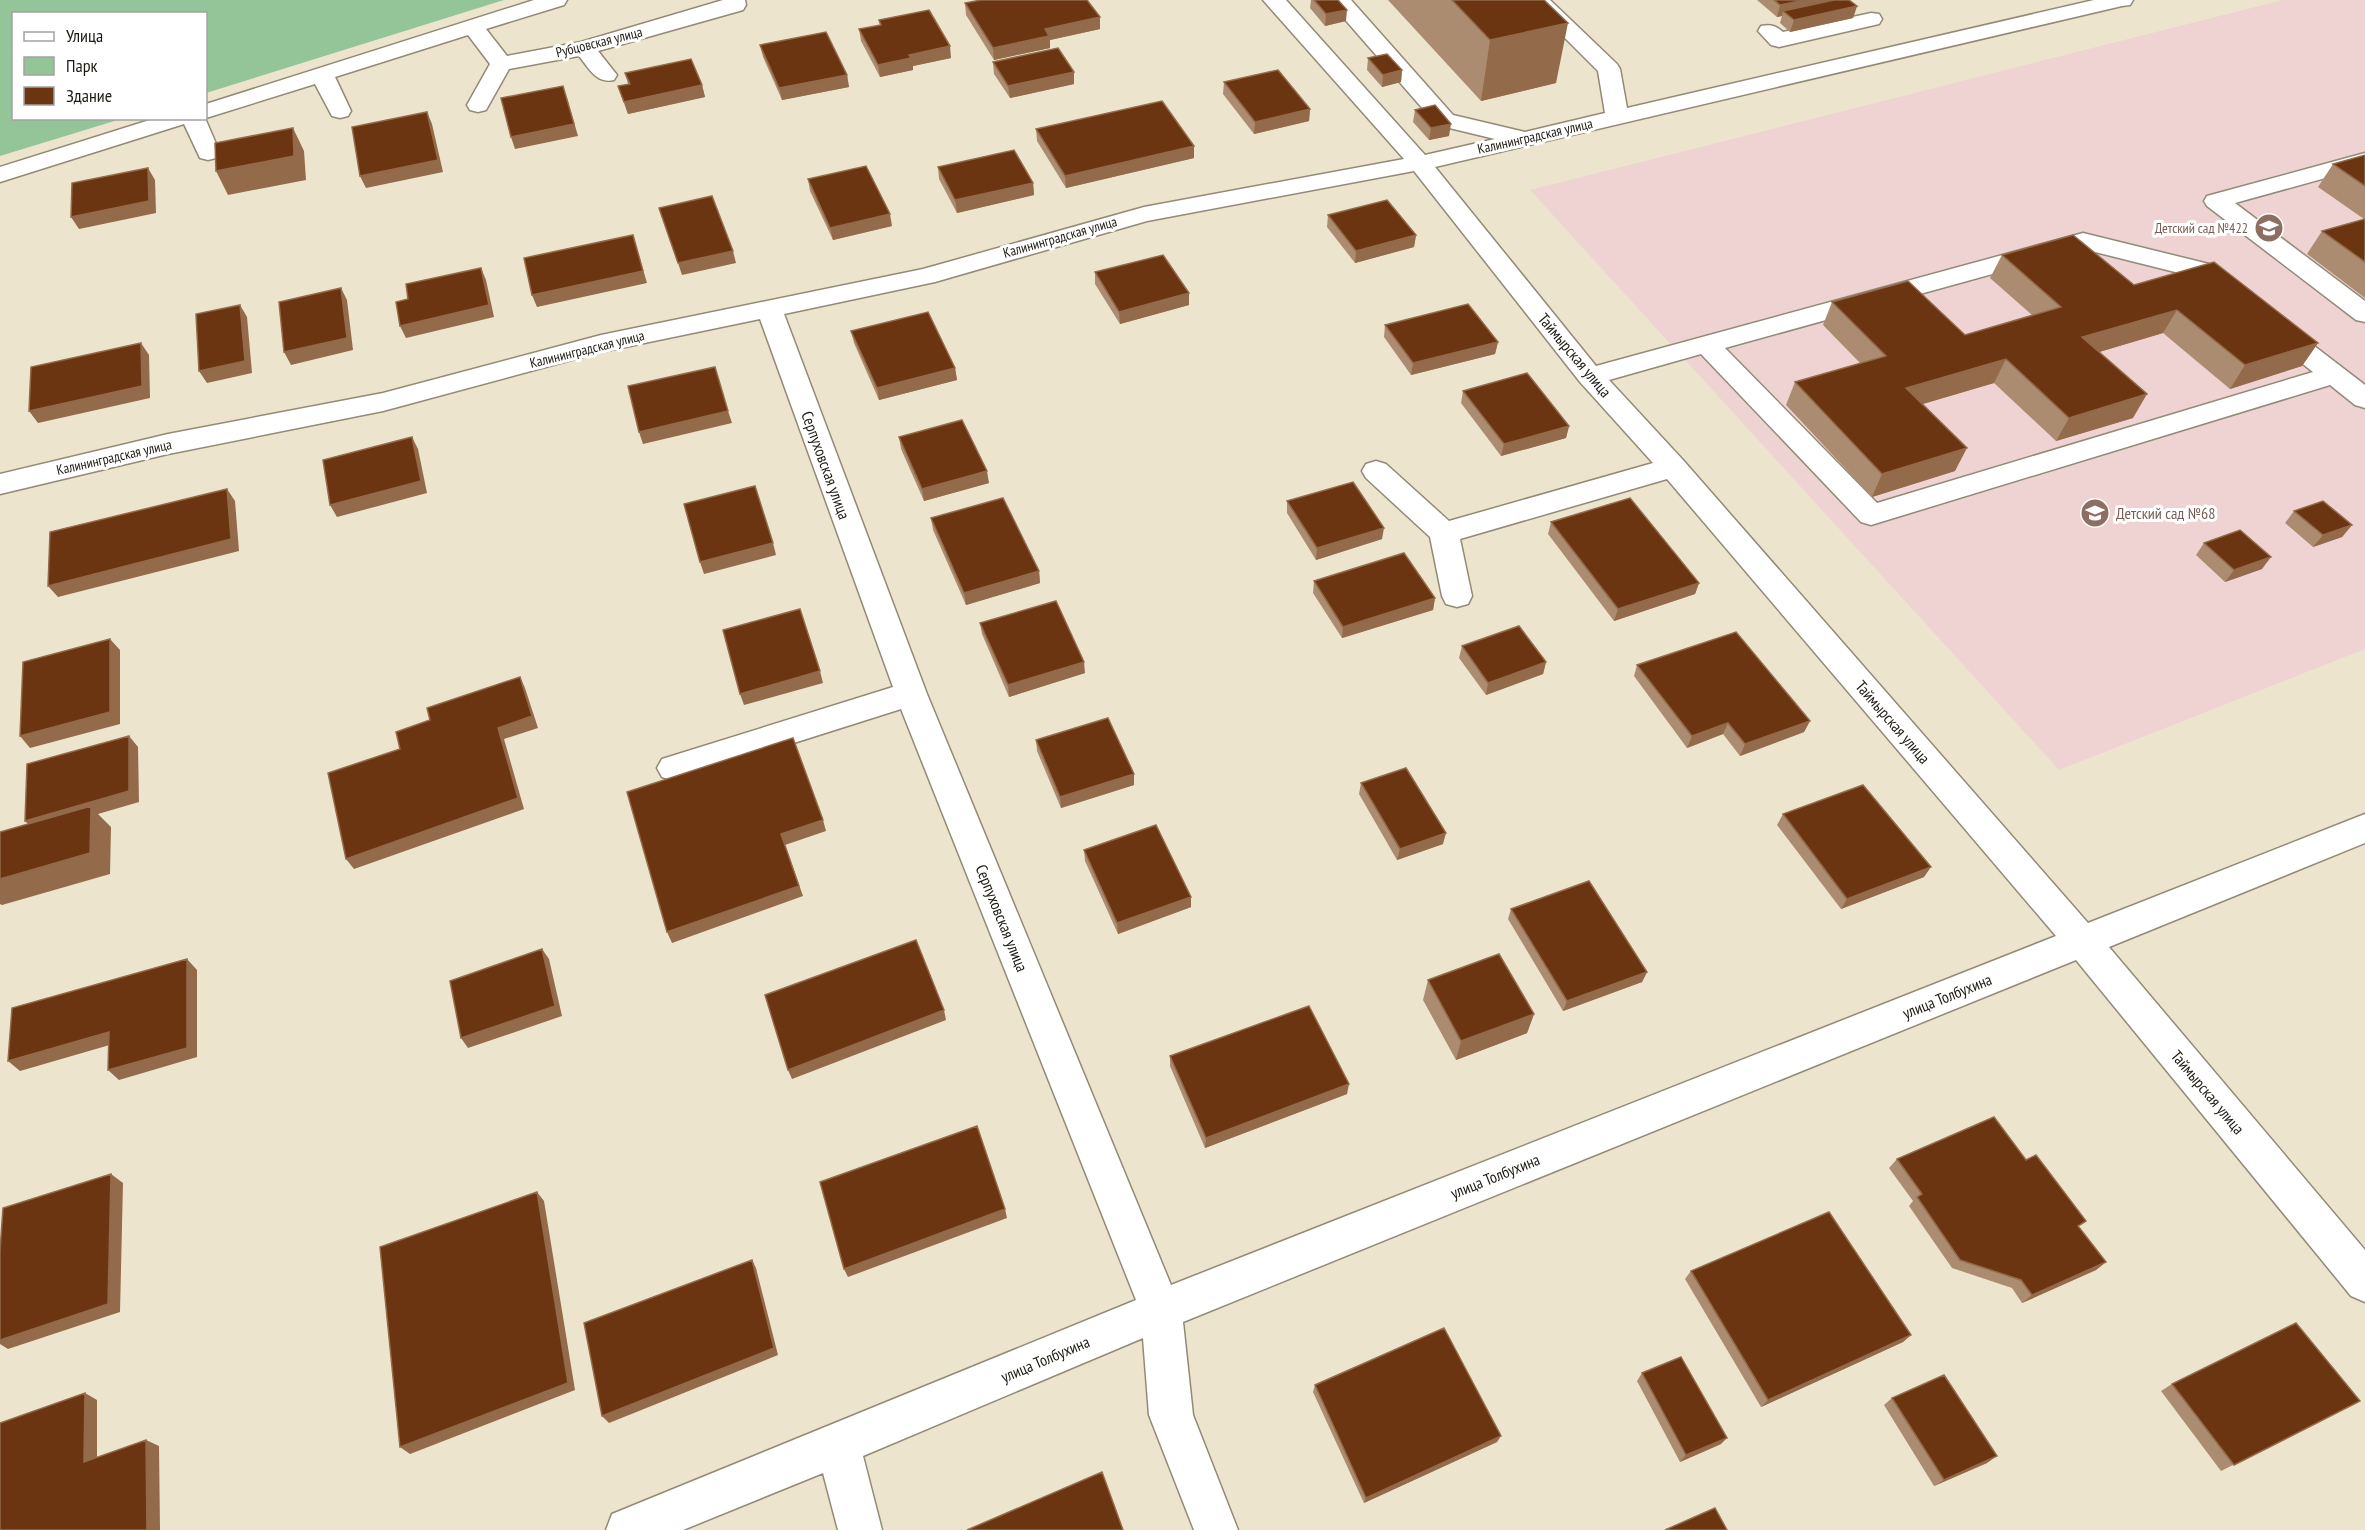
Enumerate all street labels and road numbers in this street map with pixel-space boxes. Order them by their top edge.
street label: Рубцовская улица [554,23,644,61]
street label: Калининградская улица [1476,114,1594,158]
street label: Калининградская улица [1001,212,1119,262]
street label: Таймырская улица [1534,309,1616,401]
street label: Калининградская улица [528,326,646,372]
street label: Серпуховская улица [797,408,855,522]
street label: Калининградская улица [55,435,173,479]
street label: Таймырская улица [1851,676,1935,768]
street label: Серпуховская улица [971,862,1033,974]
street label: улица Толбухина [1899,969,1995,1023]
street label: Таймырская улица [2167,1046,2249,1138]
street label: улица Толбухина [1447,1149,1543,1203]
street label: улица Толбухина [998,1331,1092,1387]

